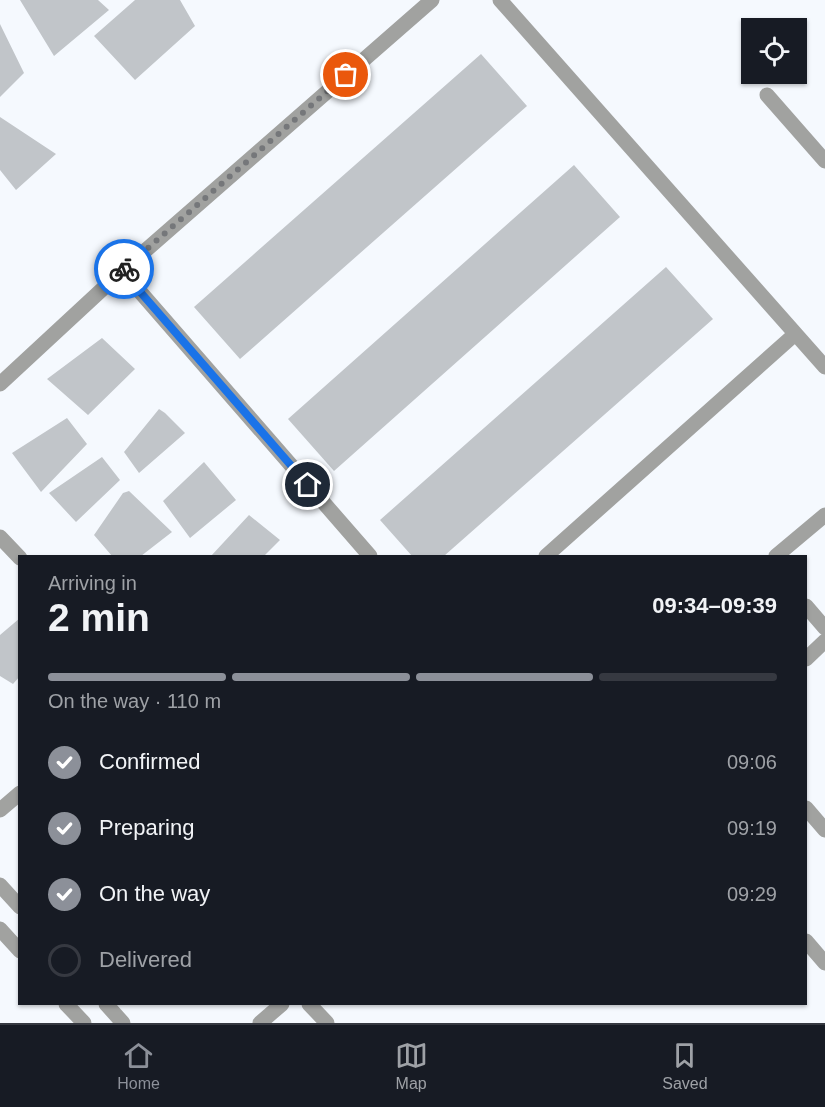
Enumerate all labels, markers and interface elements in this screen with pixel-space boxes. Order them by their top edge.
map controls [741,18,807,84]
button: locate [741,18,807,84]
pin [320,49,371,100]
icon: bag [329,58,362,91]
courier [94,239,154,299]
icon: bike [108,253,141,286]
pin [282,459,333,510]
icon: home [291,468,324,501]
text: Arriving in [48,572,137,594]
text: 09:34–09:39 [652,593,777,618]
text: 2 min [48,596,150,639]
text: On the way · 110 m [48,690,221,712]
icon: check [48,746,81,779]
text: Confirmed [99,749,200,774]
text: 09:06 [727,751,777,773]
icon: check [48,812,81,845]
text: Preparing [99,815,194,840]
text: 09:19 [727,817,777,839]
icon: check [48,878,81,911]
text: On the way [99,881,210,906]
text: 09:29 [727,883,777,905]
text: Delivered [99,947,192,972]
tab: Home [117,1039,160,1093]
tab: Map [395,1039,428,1093]
tab: Saved [662,1039,708,1093]

